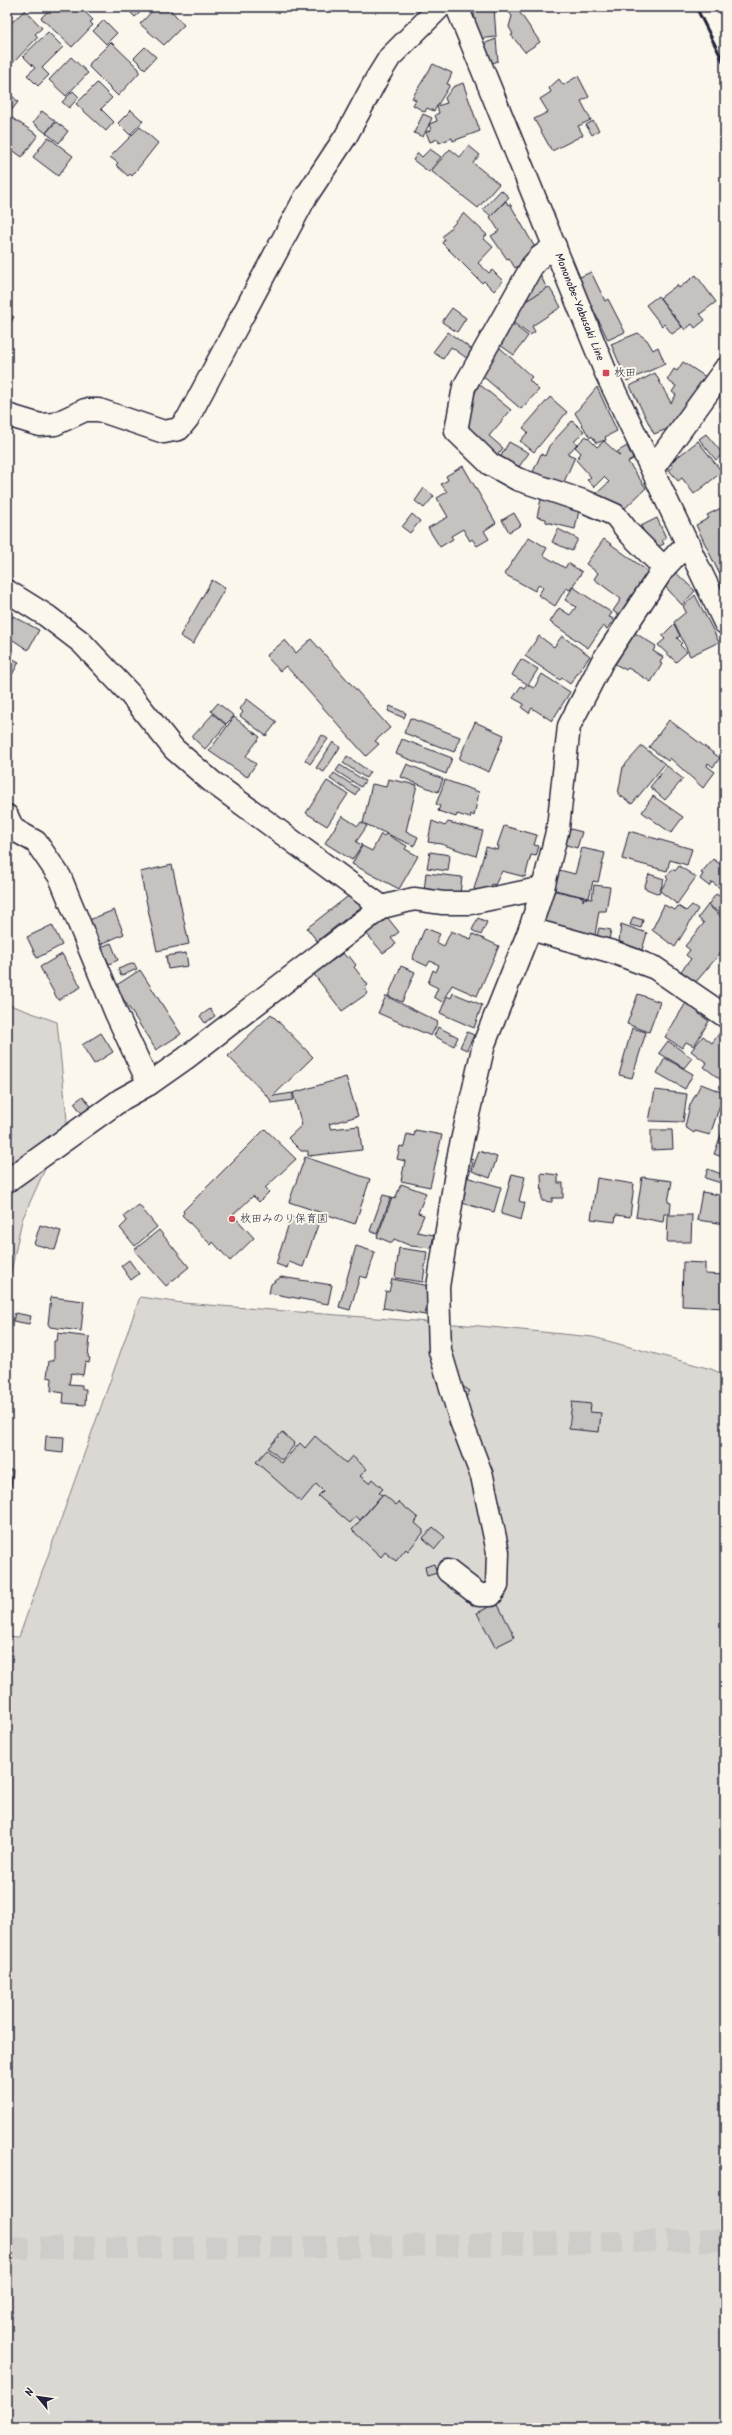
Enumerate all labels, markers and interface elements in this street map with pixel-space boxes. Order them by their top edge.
street label: Mononobe-Yabusaki Line [549,250,609,364]
place label: 枚田 [614,364,636,382]
marker: 枚田 [601,368,611,378]
place label: 枚田みのり保育園 [240,1210,328,1228]
marker: 枚田みのり保育園 [227,1214,237,1224]
north arrow [18,2377,58,2417]
text: N [21,2385,40,2400]

